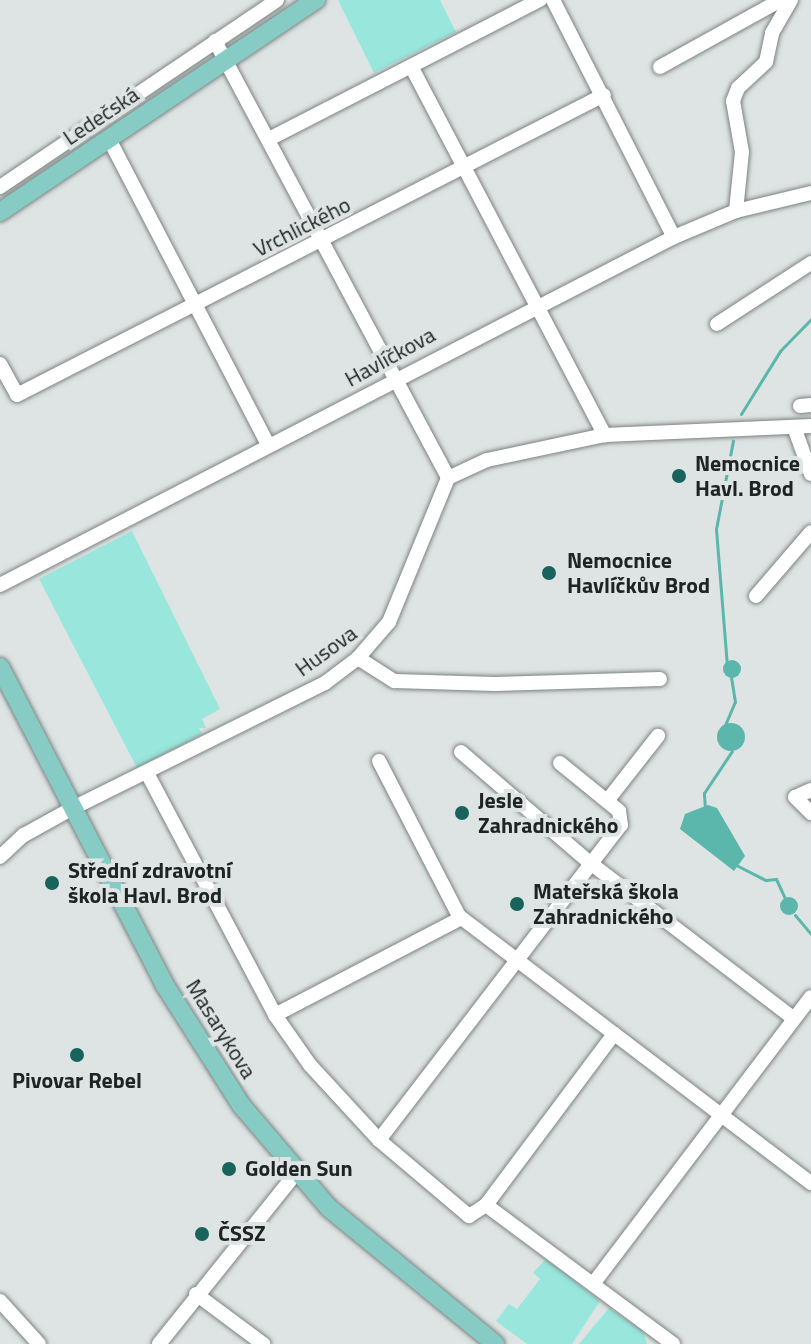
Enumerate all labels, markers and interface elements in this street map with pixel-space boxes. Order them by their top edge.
street label: Ledečská [58,81,144,151]
street label: Vrchlického [249,191,355,263]
street label: Havlíčkova [340,321,440,393]
place label: Nemocnice Havl. Brod [695,450,800,502]
marker: Nemocnice Havl. Brod [670,467,688,485]
place label: Nemocnice Havlíčkův Brod [567,547,710,598]
marker: Nemocnice Havlíčkův Brod [538,562,560,584]
street label: Husova [290,620,362,682]
place label: Jesle Zahradnického [478,787,618,838]
marker: Jesle Zahradnického [453,804,471,822]
place label: Střední zdravotní škola Havl. Brod [68,857,232,908]
marker: Střední zdravotní škola Havl. Brod [43,874,61,892]
place label: Mateřská škola Zahradnického [533,878,679,930]
marker: Mateřská škola Zahradnického [508,895,526,913]
street label: Masarykova [180,974,262,1084]
marker: Pivovar Rebel [68,1046,86,1064]
place label: Pivovar Rebel [12,1068,142,1094]
place label: Golden Sun [245,1156,353,1182]
marker: Golden Sun [220,1160,238,1178]
place label: ČSSZ [218,1221,266,1247]
marker: ČSSZ [193,1225,211,1243]

